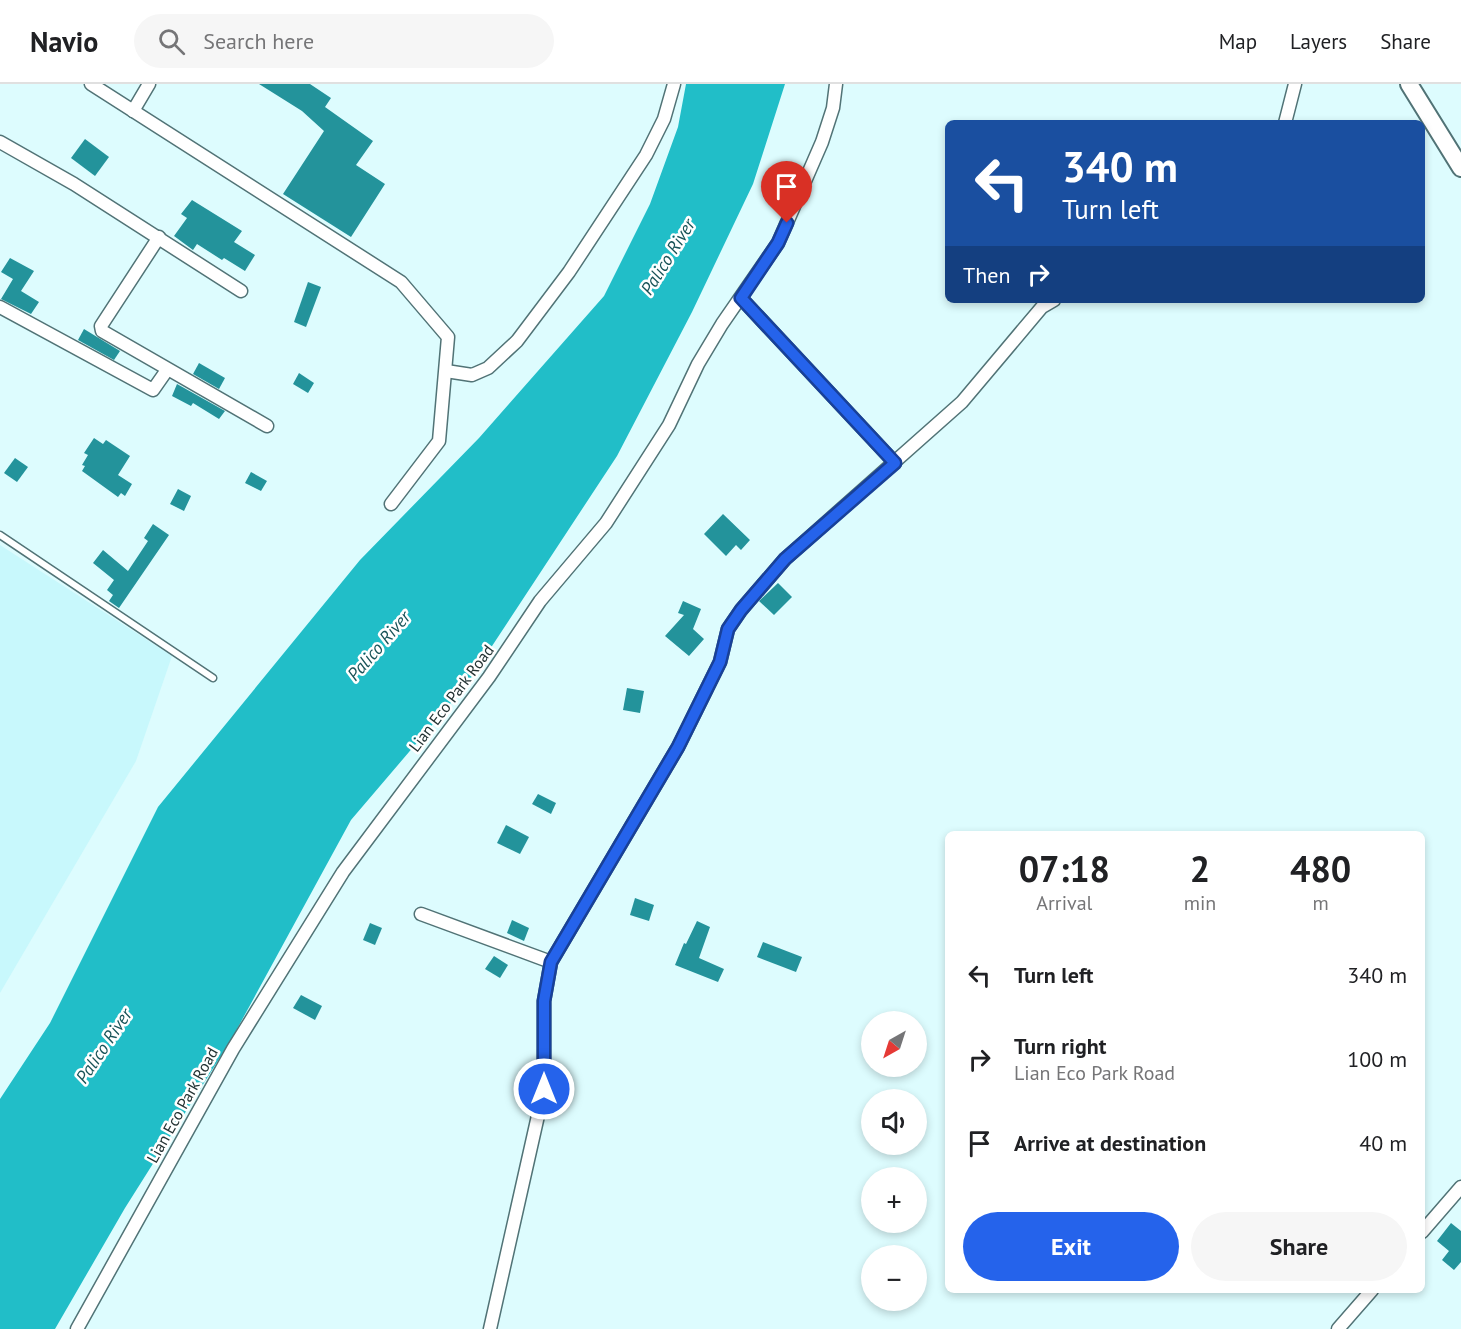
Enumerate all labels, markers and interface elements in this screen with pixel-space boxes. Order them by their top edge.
search box [134,14,554,68]
text: Navio [30,23,98,60]
icon: search [155,25,188,58]
text: Search here [203,27,314,55]
text: Map [1219,28,1257,55]
text: Layers [1290,28,1347,55]
text: Share [1380,28,1431,55]
text: 340 m [1062,139,1178,194]
icon: left [963,144,1041,222]
pin [761,161,812,223]
icon: arrive [770,170,803,203]
text: Turn left [1062,192,1159,226]
water label: Palico River [635,214,700,299]
icon: right [1022,258,1055,291]
text: Then [963,261,1010,289]
water label: Palico River [342,605,416,685]
street label: Lian Eco Park Road [404,641,498,755]
text: 07:18 [1019,845,1110,892]
text: 2 [1190,845,1210,892]
text: 480 [1290,845,1351,892]
text: Arrival [1036,890,1092,916]
text: min [1184,890,1216,916]
text: m [1313,890,1329,916]
icon: left [963,959,996,992]
text: Turn left [1014,961,1094,989]
text: 340 m [1347,961,1407,989]
water label: Palico River [70,1003,138,1087]
north arrow [861,1011,927,1077]
map controls [861,1011,927,1311]
text: Turn right [1014,1032,1106,1060]
icon: right [963,1043,996,1076]
street label: Lian Eco Park Road [142,1044,222,1166]
text: 100 m [1347,1045,1407,1073]
position arrow [512,1057,576,1121]
text: Lian Eco Park Road [1014,1060,1175,1086]
button: sound [861,1089,927,1155]
icon: arrive [963,1127,996,1160]
text: Arrive at destination [1014,1129,1206,1157]
text: 40 m [1359,1129,1407,1157]
button: + [861,1167,927,1233]
button: Exit [963,1212,1179,1281]
button: Share [1191,1212,1407,1281]
button: − [861,1245,927,1311]

